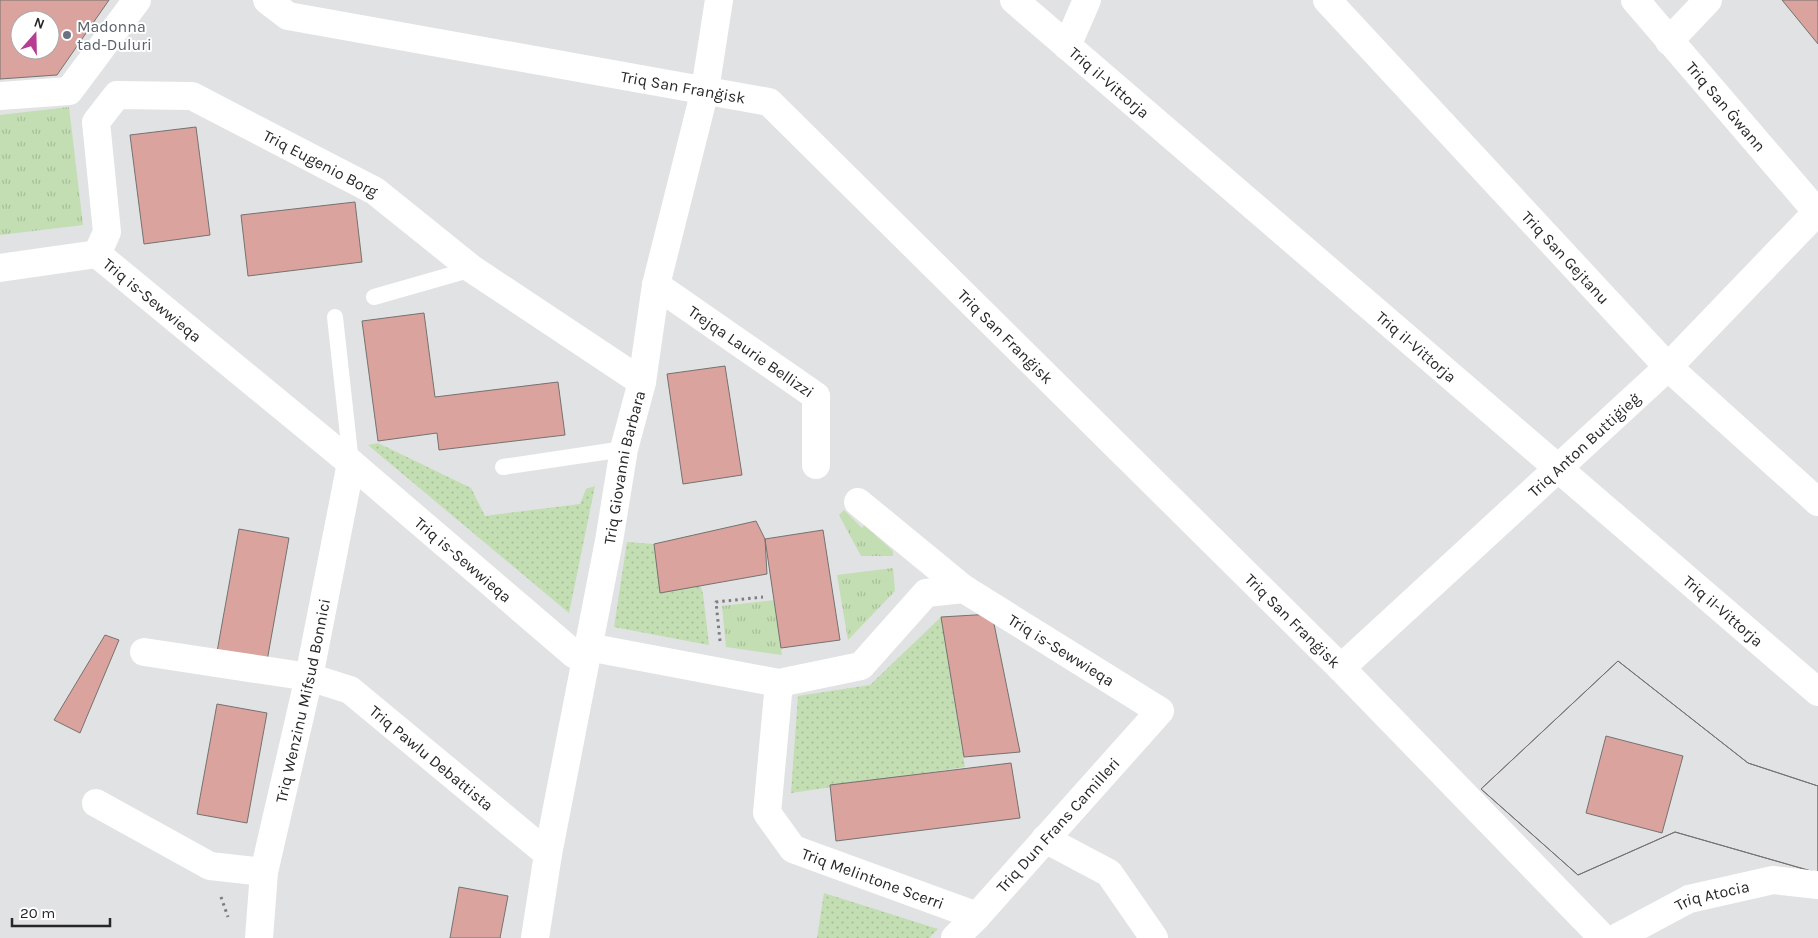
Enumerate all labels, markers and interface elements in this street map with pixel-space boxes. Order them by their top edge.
north arrow [10,10,60,60]
text: N [32,14,47,33]
place label: Madonna tad-Duluri [77,17,152,54]
marker: Madonna tad-Duluri [61,29,73,41]
street label: Triq il-Vittorja [1066,42,1153,122]
street label: Triq San Ġwann [1682,57,1770,155]
street label: Triq San Franġisk [619,66,747,107]
street label: Triq Eugenio Borg [260,125,381,200]
street label: Triq San Gejtanu [1518,207,1614,308]
street label: Triq is-Sewwieqa [100,254,206,346]
street label: Triq San Franġisk [954,285,1057,387]
street label: Trejqa Laurie Bellizzi [685,301,818,401]
street label: Triq il-Vittorja [1372,307,1460,386]
street label: Triq Giovanni Barbara [599,388,649,546]
street label: Triq Anton Buttiġieġ [1524,388,1644,501]
street label: Triq is-Sewwieqa [411,513,516,606]
street label: Triq San Franġisk [1241,569,1344,672]
street label: Triq il-Vittorja [1679,571,1767,650]
street label: Triq Wenzinu Mifsud Bonnici [271,597,334,804]
street label: Triq is-Sewwieqa [1005,610,1118,690]
street label: Triq Pawlu Debattista [366,701,497,814]
street label: Triq Dun Frans Camilleri [992,754,1124,896]
street label: Triq Melintone Scerri [799,843,947,913]
street label: Triq Atocia [1671,876,1751,914]
scale bar [12,896,110,928]
text: 20 m [20,904,55,922]

